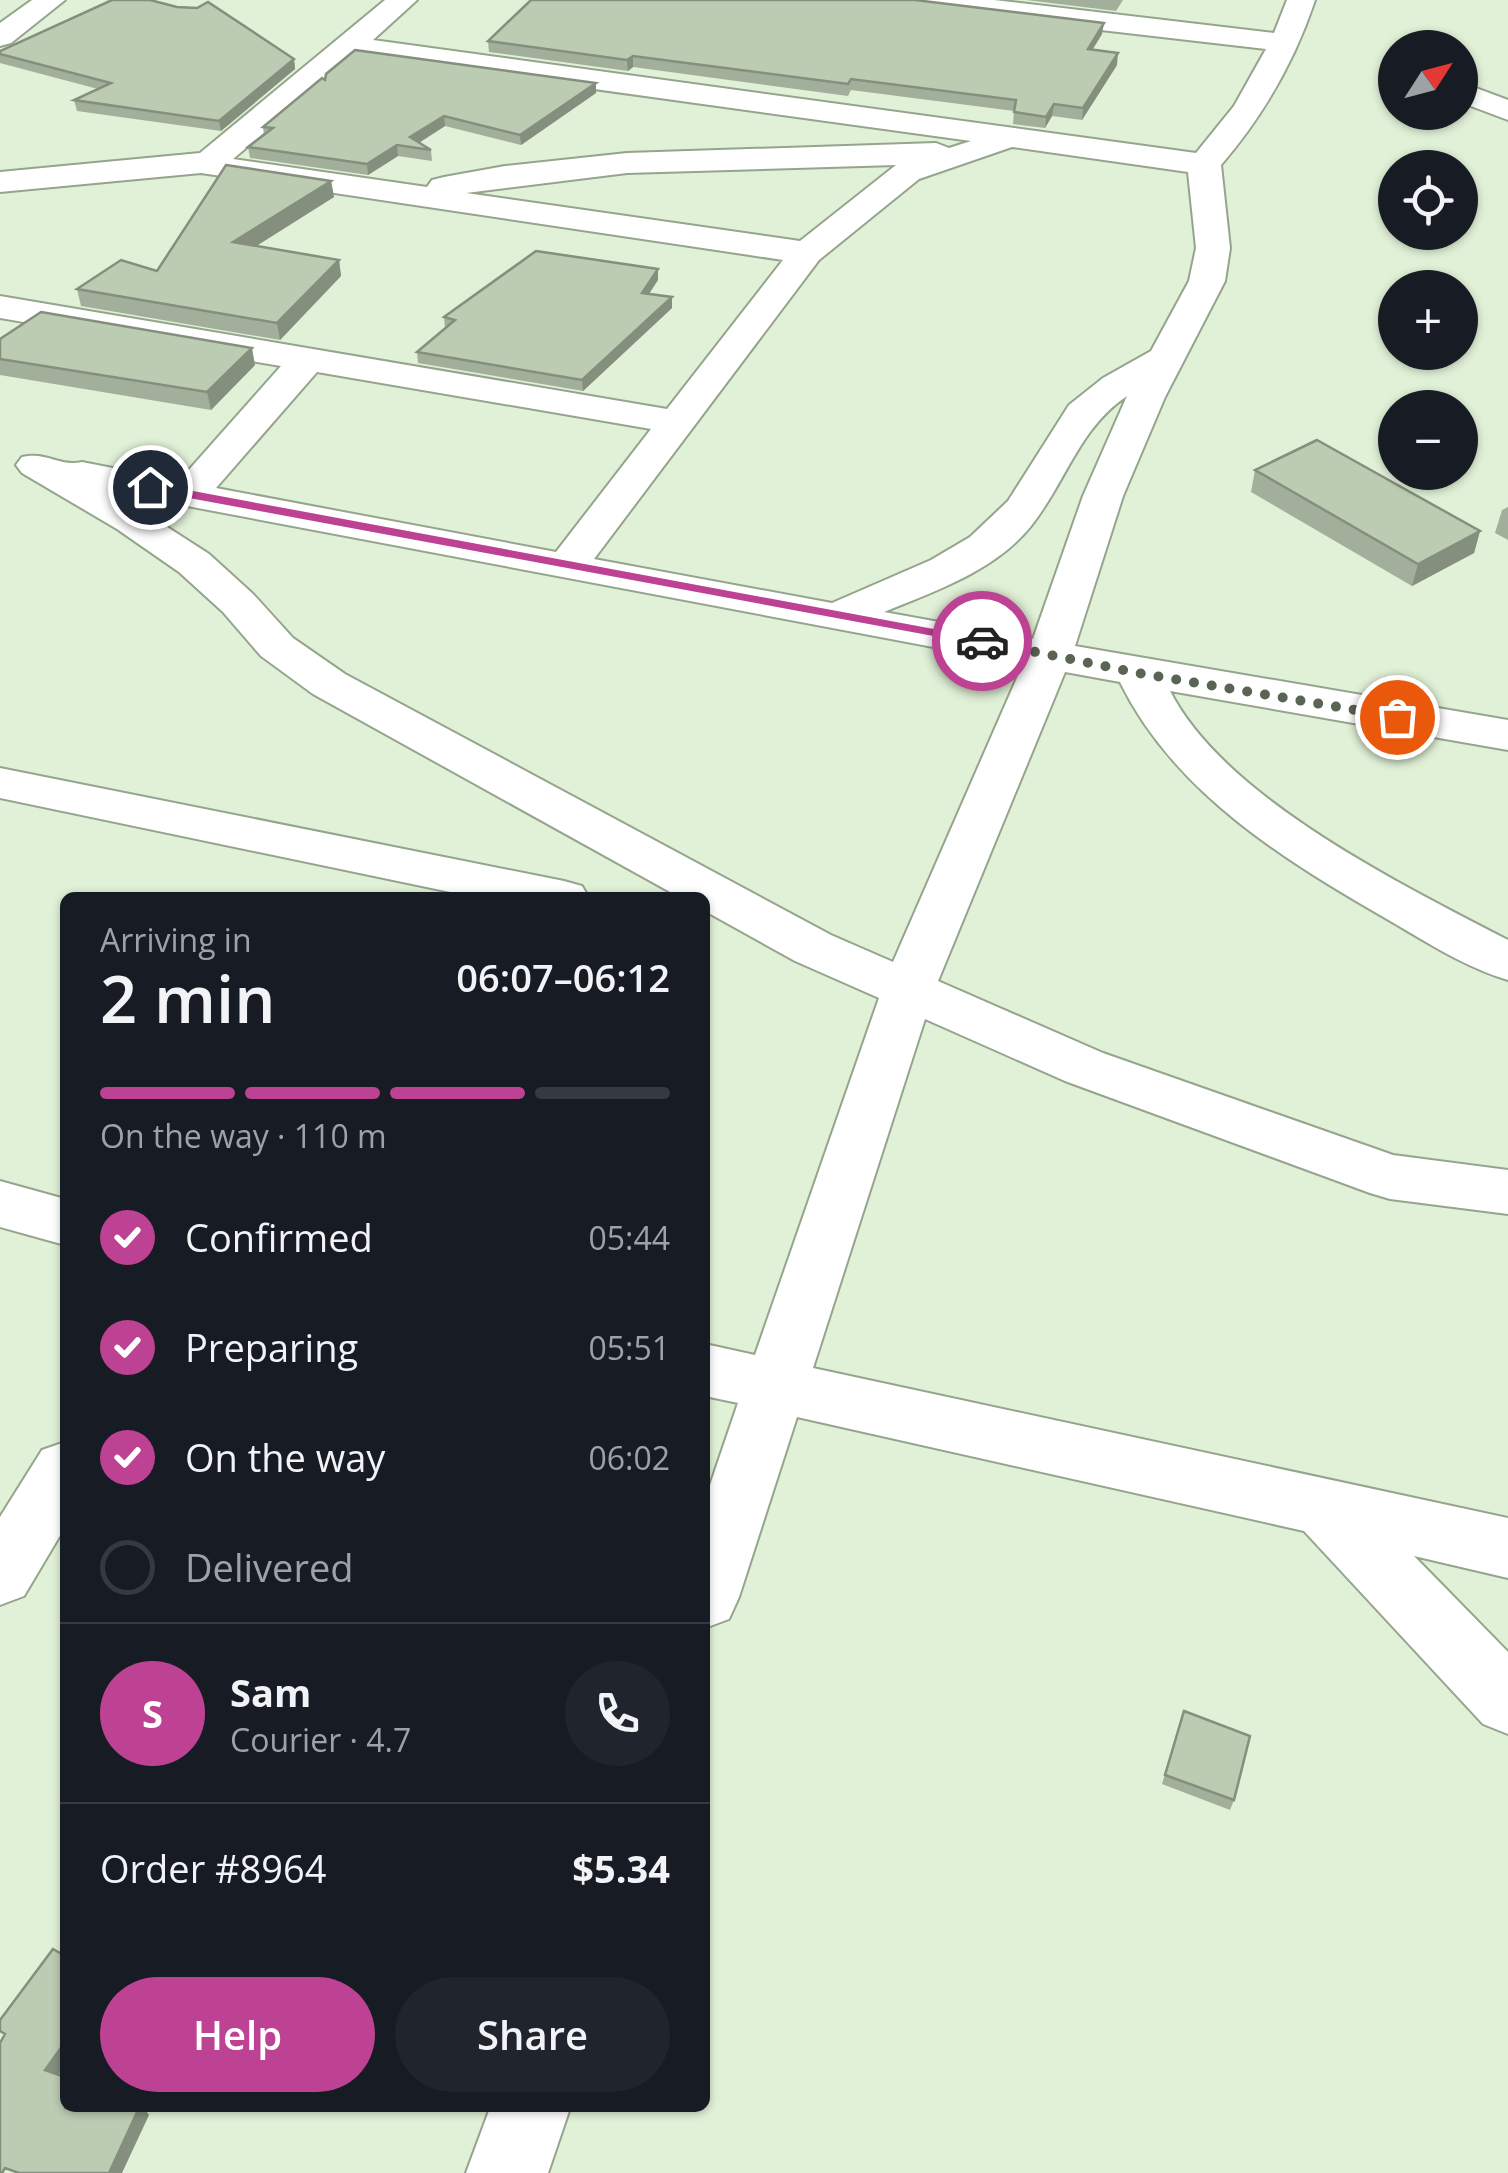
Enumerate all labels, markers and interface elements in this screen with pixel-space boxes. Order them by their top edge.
north arrow [1378,30,1478,130]
map controls [1378,30,1478,490]
button: locate [1378,150,1478,250]
button: + [1378,270,1478,370]
button: − [1378,390,1478,490]
pin [108,445,193,530]
icon: home [123,460,178,515]
courier [932,591,1032,691]
icon: car [955,614,1010,669]
pin [1355,675,1440,760]
icon: bag [1370,690,1425,745]
text: Arriving in [100,918,252,961]
text: 06:07–06:12 [456,951,670,1003]
text: 2 min [100,954,275,1042]
text: On the way · 110 m [100,1114,387,1157]
icon: check [100,1210,155,1265]
text: Confirmed [185,1211,373,1263]
text: 05:44 [588,1216,670,1259]
icon: check [100,1320,155,1375]
text: Preparing [185,1321,358,1373]
text: 05:51 [588,1326,670,1369]
icon: check [100,1430,155,1485]
text: On the way [185,1431,385,1483]
text: 06:02 [588,1436,670,1479]
text: Delivered [185,1541,354,1593]
button: phone [565,1661,670,1766]
text: Sam [230,1666,311,1718]
text: S [142,1687,163,1739]
text: Courier · 4.7 [230,1718,411,1761]
text: Order #8964 [100,1842,327,1894]
text: $5.34 [572,1842,670,1894]
button: Help [100,1977,375,2092]
button: Share [395,1977,670,2092]

